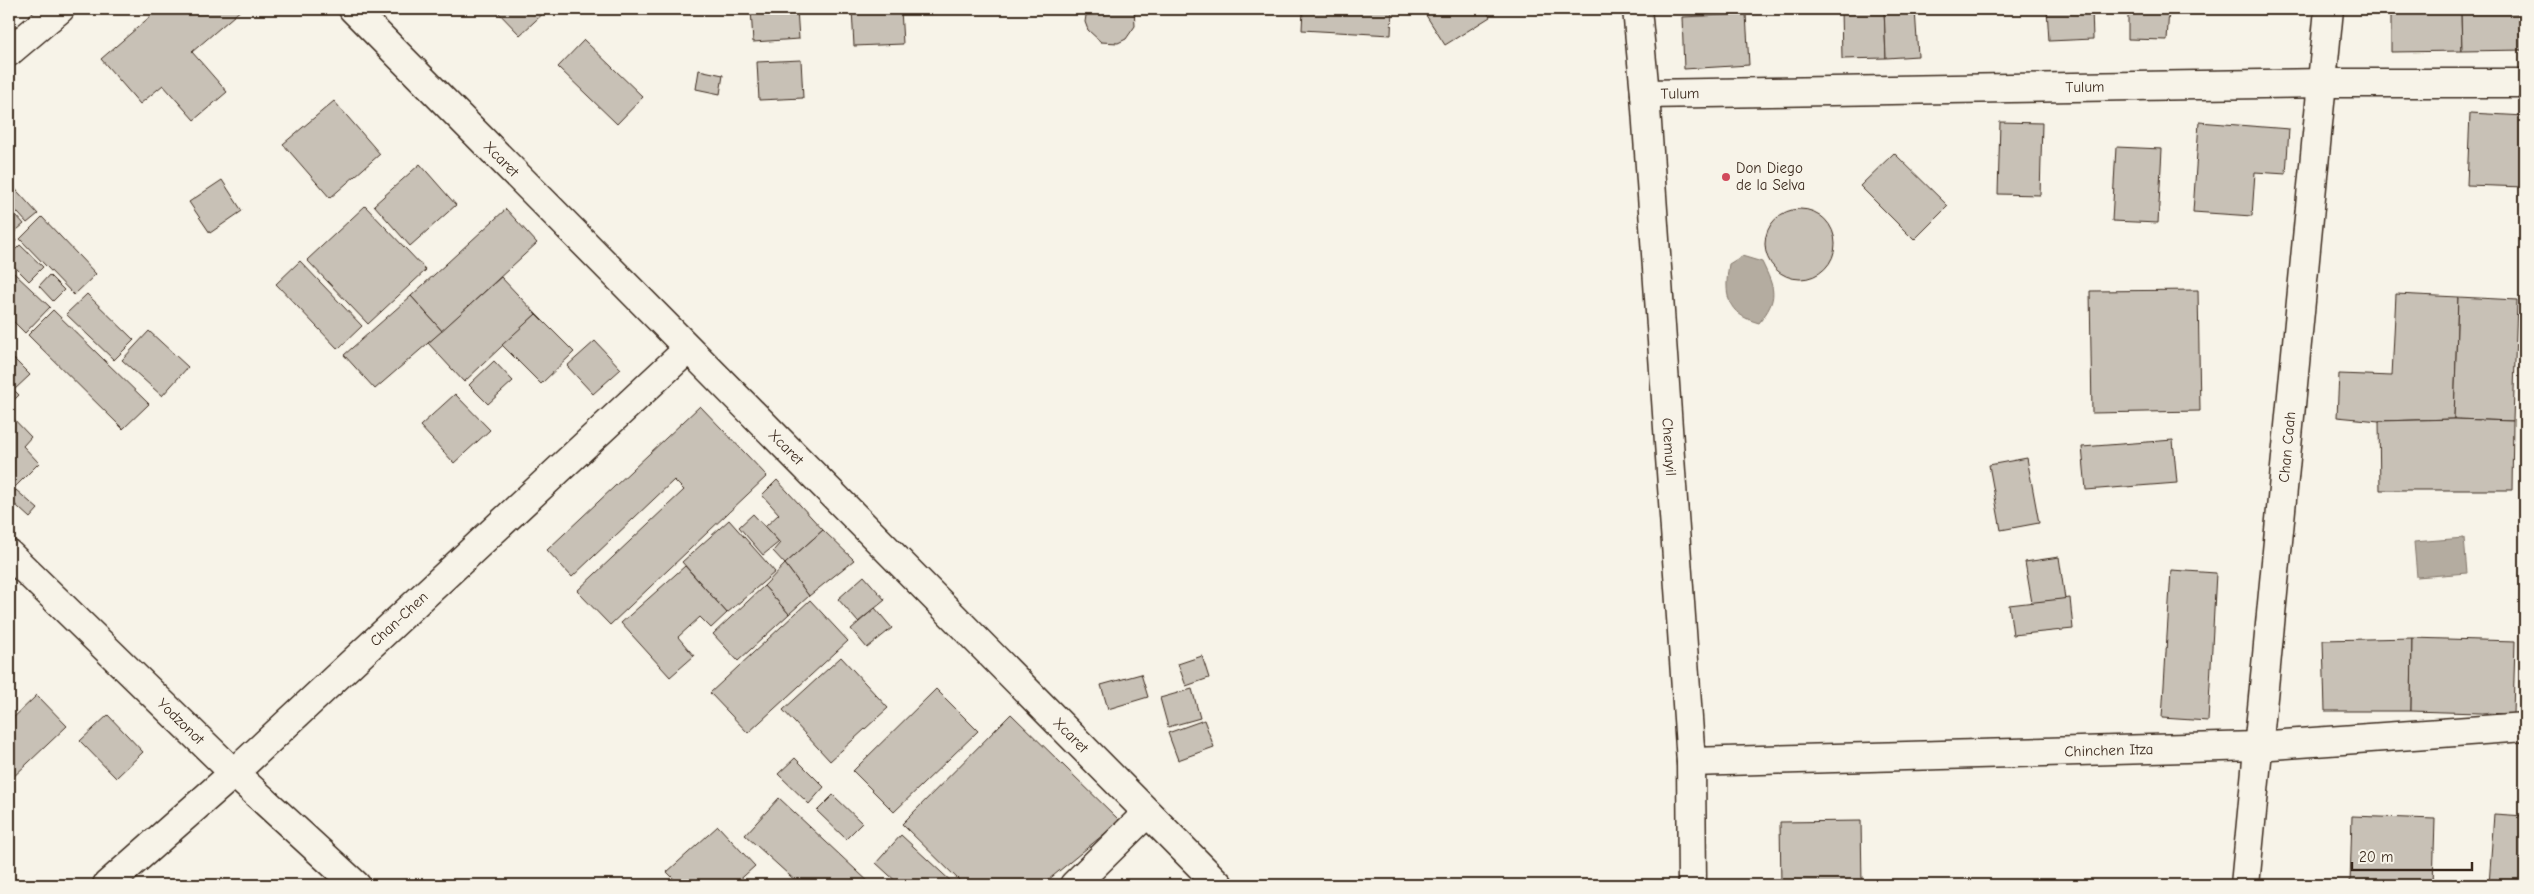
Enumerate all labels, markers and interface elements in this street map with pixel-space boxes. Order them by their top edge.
street label: Tulum [2065,78,2105,96]
street label: Tulum [1660,84,1700,103]
street label: Xcaret [480,138,523,181]
place label: Don Diego de la Selva [1736,159,1805,194]
marker: Don Diego de la Selva [1720,171,1732,183]
street label: Chan Caah [2275,411,2299,483]
street label: Chemuyil [1658,417,1680,476]
street label: Xcaret [765,426,808,469]
street label: Chan-Chen [366,588,432,650]
street label: Yodzonot [154,695,209,749]
street label: Xcaret [1049,714,1093,757]
street label: Chinchen Itza [2064,740,2154,760]
scale bar [2352,839,2472,871]
text: 20 m [2359,848,2393,866]

